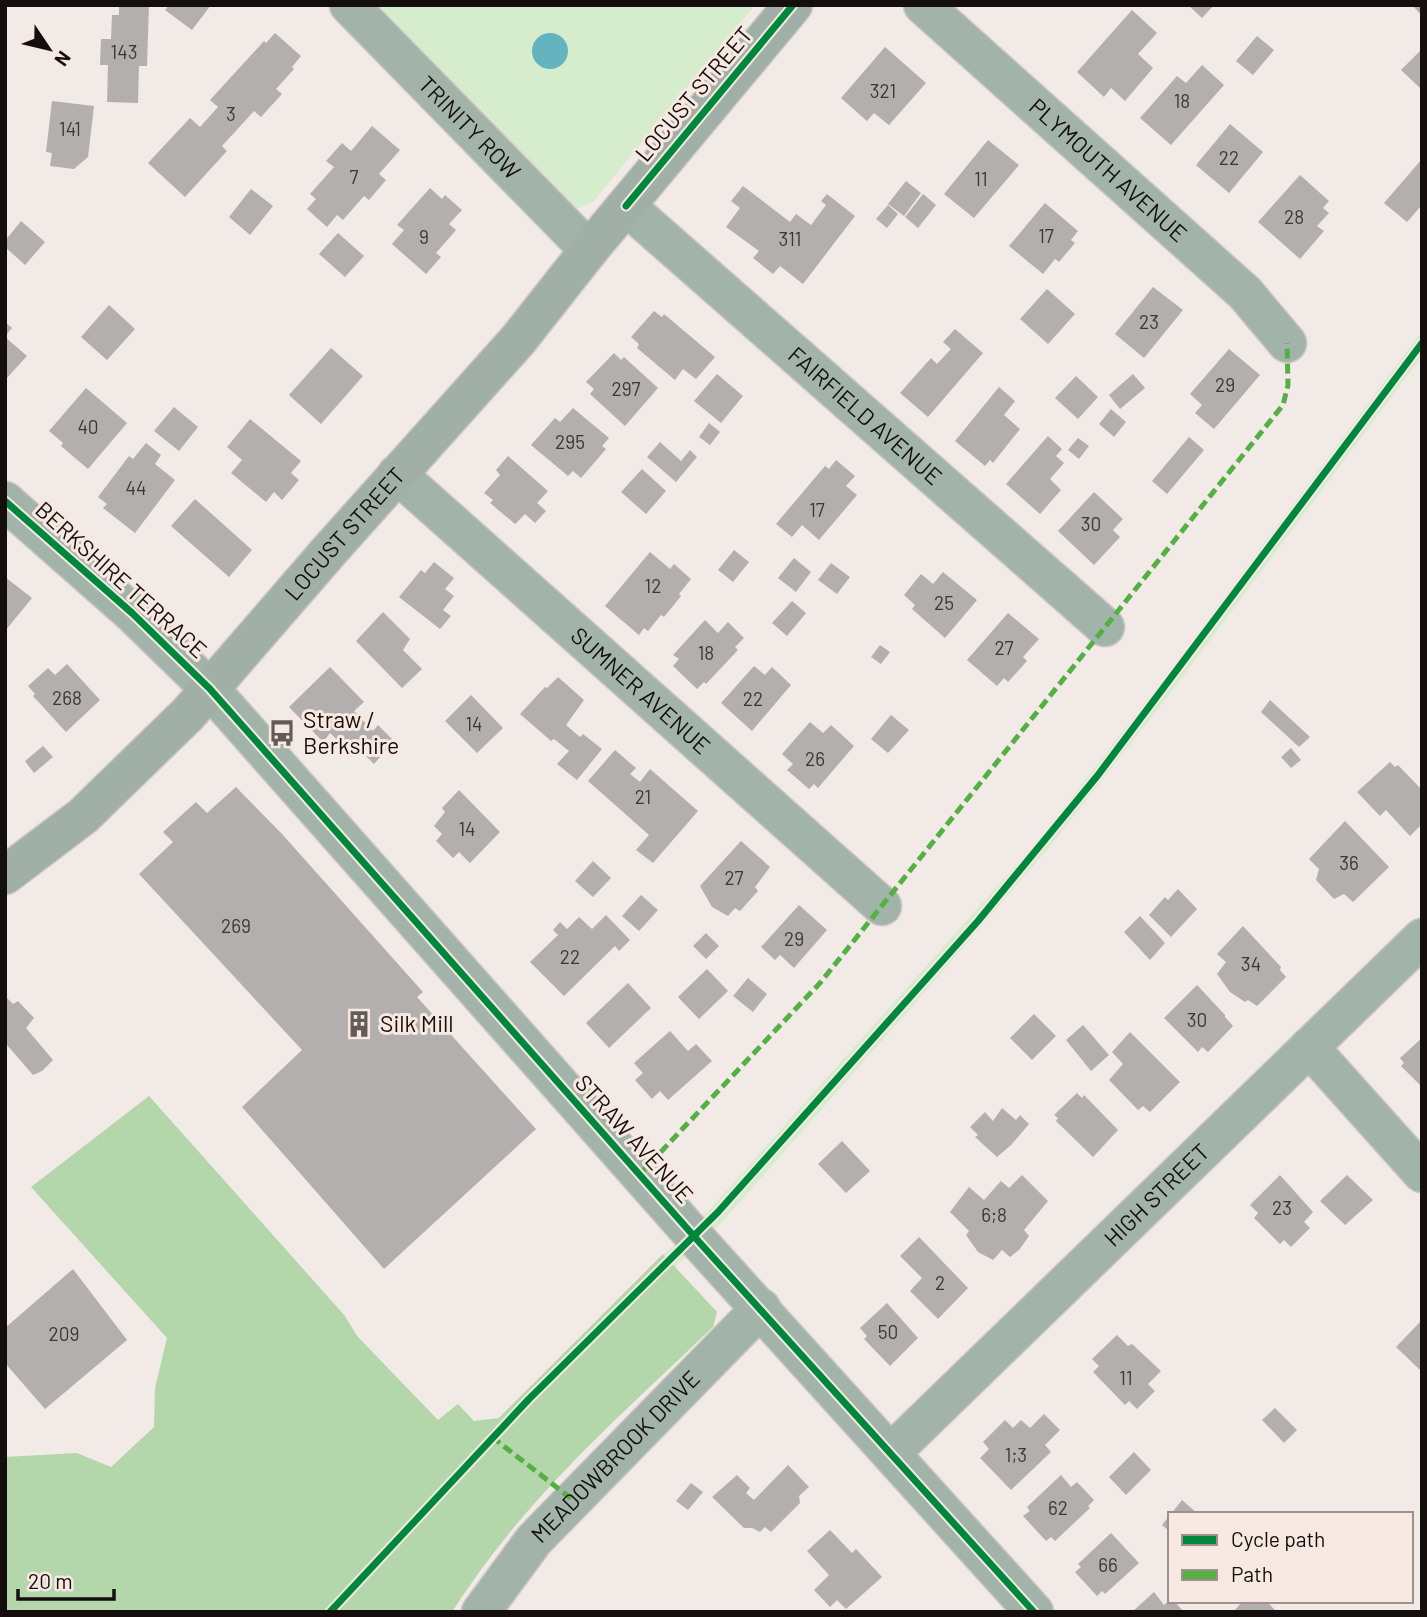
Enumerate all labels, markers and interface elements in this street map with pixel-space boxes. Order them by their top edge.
north arrow [14,14,84,84]
street label: LOCUST STREET [629,20,758,167]
house number: 143 [111,40,137,63]
text: N [50,47,76,71]
street label: TRINITY ROW [413,70,527,185]
house number: 321 [870,79,896,102]
house number: 18 [1174,89,1190,112]
street label: PLYMOUTH AVENUE [1024,92,1193,247]
house number: 3 [226,102,236,125]
house number: 141 [59,117,81,140]
house number: 22 [1219,146,1239,169]
house number: 7 [350,165,359,188]
house number: 11 [974,167,988,190]
house number: 28 [1284,205,1304,228]
house number: 17 [1038,224,1054,247]
house number: 9 [419,225,429,248]
house number: 311 [778,227,802,250]
house number: 23 [1139,310,1159,333]
street label: FAIRFIELD AVENUE [783,340,948,490]
house number: 29 [1215,373,1235,396]
house number: 297 [611,377,641,400]
house number: 40 [77,415,99,438]
house number: 295 [555,430,585,453]
street label: LOCUST STREET [278,461,410,605]
house number: 44 [126,476,146,499]
street label: BERKSHIRE TERRACE [30,495,213,664]
house number: 17 [809,498,825,521]
house number: 30 [1081,512,1101,535]
house number: 12 [645,574,661,597]
house number: 25 [934,591,954,614]
street label: SUMNER AVENUE [566,621,717,759]
house number: 27 [994,636,1014,659]
house number: 18 [698,641,714,664]
house number: 268 [52,686,82,709]
house number: 22 [743,687,763,710]
place label: Straw / Berkshire [303,705,399,759]
house number: 14 [465,712,483,735]
bus stop icon: Straw / Berkshire [267,718,297,748]
house number: 26 [805,747,825,770]
house number: 21 [635,785,651,808]
house number: 14 [458,817,476,840]
house number: 36 [1339,851,1359,874]
house number: 27 [724,866,744,889]
house number: 269 [221,914,251,937]
house number: 29 [784,927,804,950]
house number: 22 [560,945,580,968]
house number: 34 [1241,952,1261,975]
house number: 30 [1187,1008,1207,1031]
building icon: Silk Mill [344,1009,374,1039]
place label: Silk Mill [380,1009,454,1037]
street label: STRAW AVENUE [570,1068,700,1208]
street label: HIGH STREET [1098,1137,1215,1252]
house number: 23 [1272,1196,1292,1219]
house number: 6;8 [981,1203,1007,1226]
house number: 2 [935,1271,945,1294]
house number: 50 [878,1320,898,1343]
house number: 209 [49,1322,79,1345]
street label: MEADOWBROOK DRIVE [524,1364,705,1548]
house number: 11 [1119,1366,1133,1389]
house number: 1;3 [1005,1443,1027,1466]
house number: 62 [1048,1496,1068,1519]
legend [1168,1512,1413,1603]
text: Cycle path [1231,1526,1325,1551]
house number: 66 [1098,1553,1118,1576]
scale bar [18,1558,114,1602]
text: Path [1231,1561,1273,1586]
text: 20 m [28,1568,73,1593]

